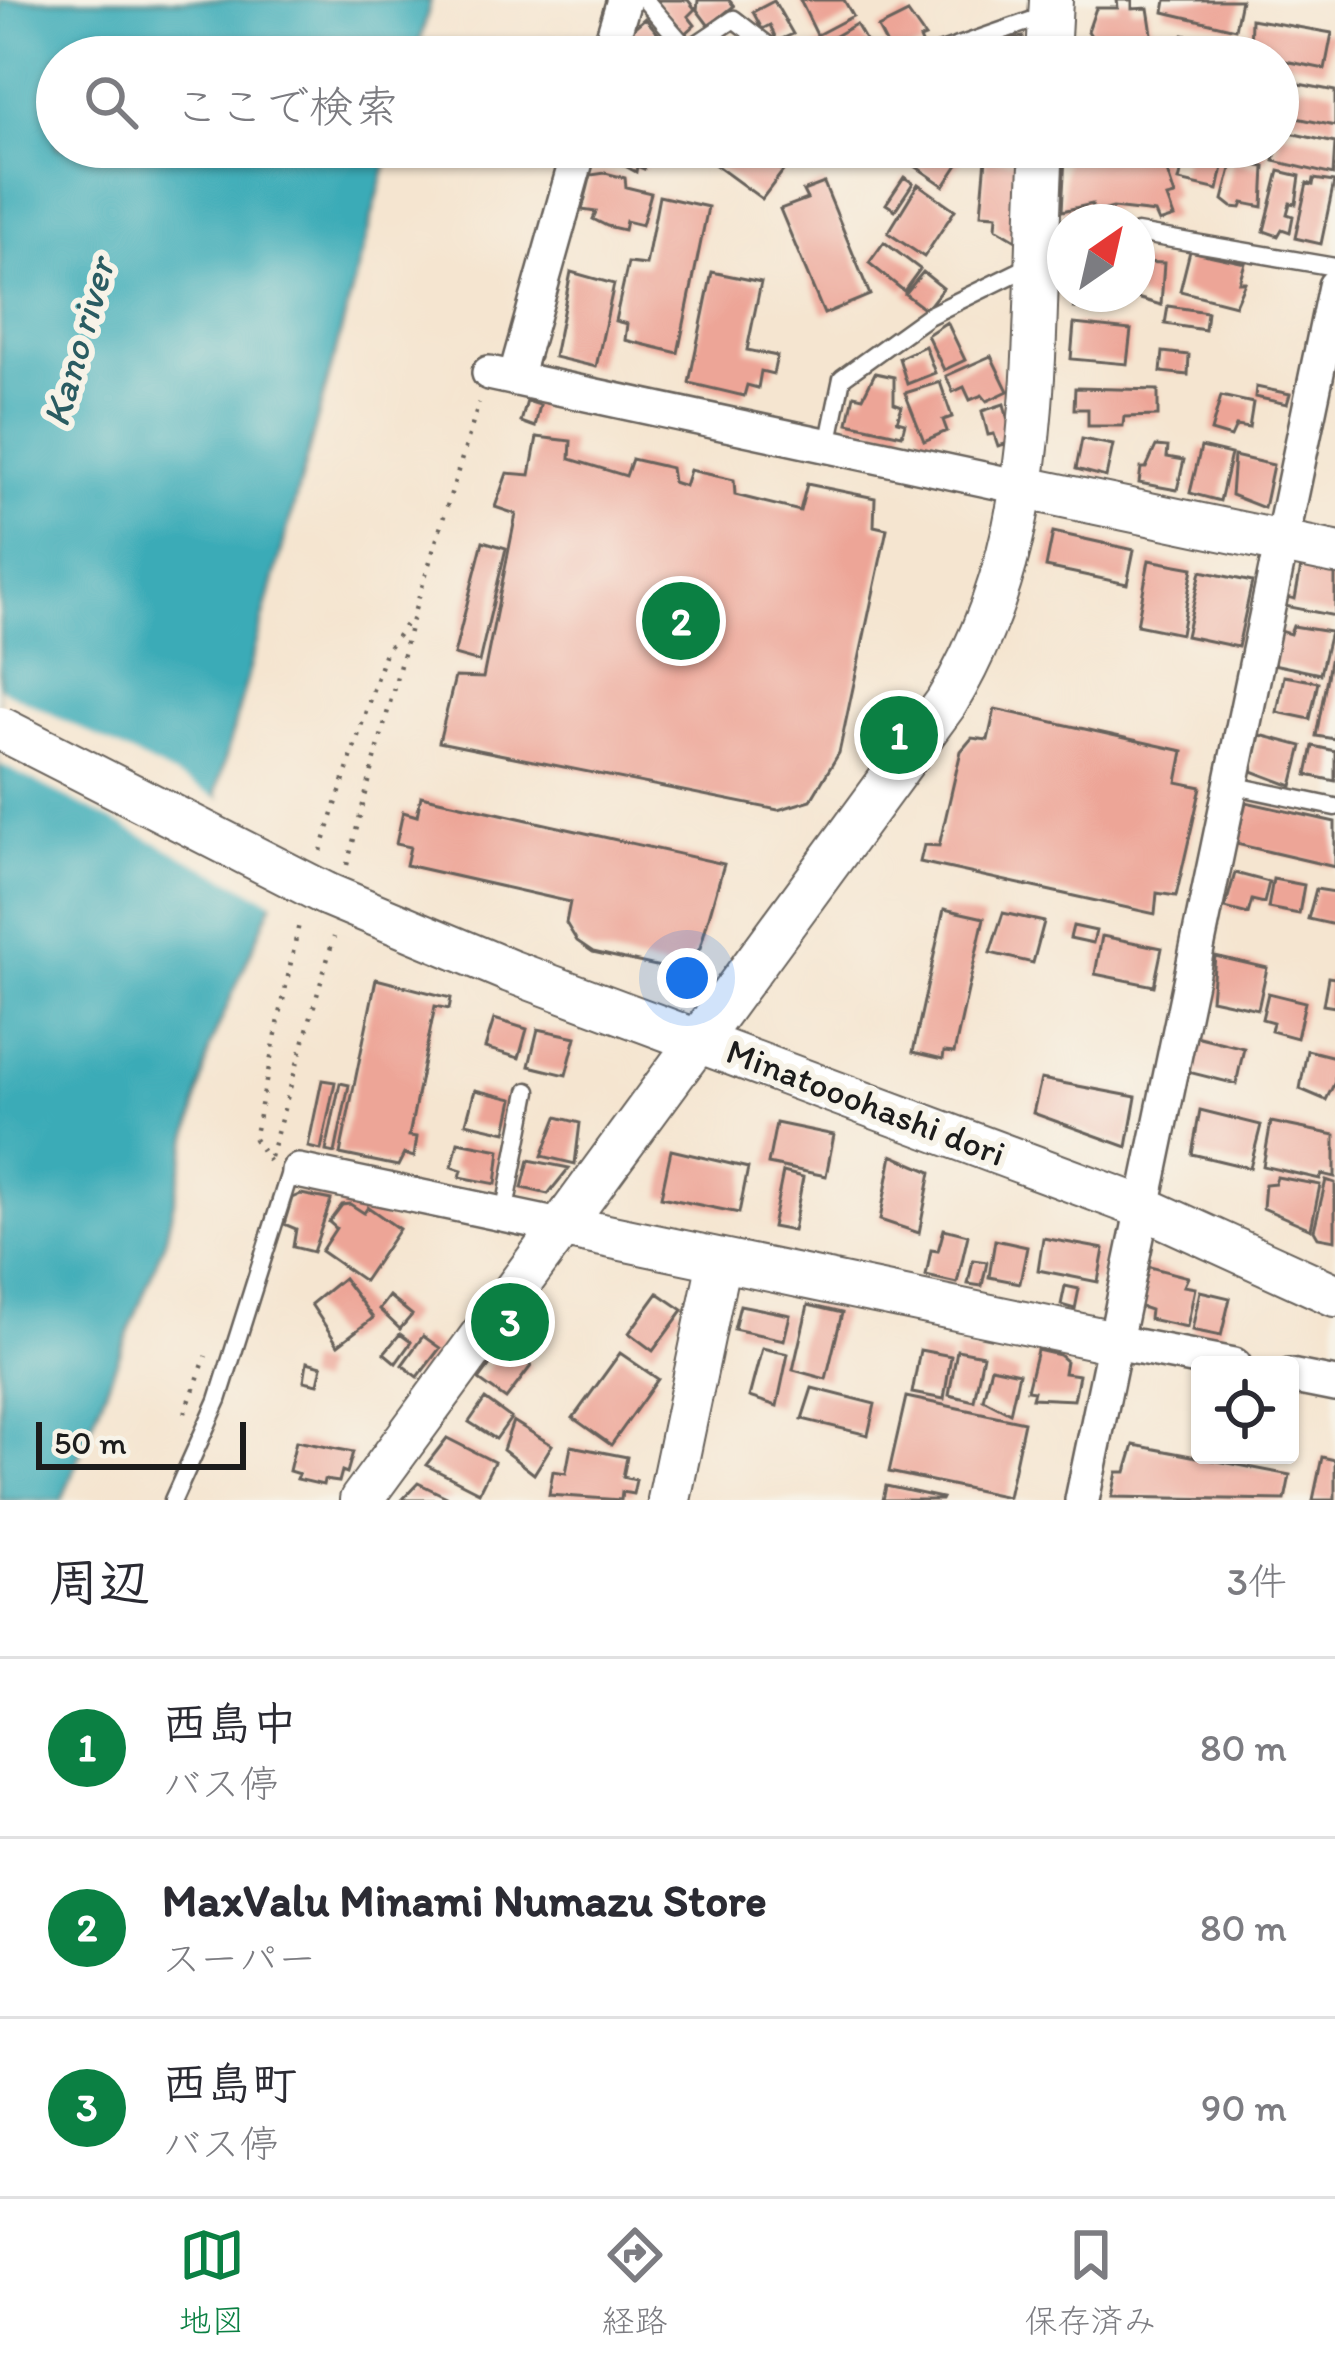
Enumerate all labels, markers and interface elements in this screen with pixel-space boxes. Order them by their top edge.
search box [36,36,1299,168]
icon: search [78,69,144,135]
text: ここで検索 [174,79,399,133]
north arrow [1047,204,1155,312]
water label: Kano river [32,248,126,431]
pin: 2 [642,576,720,666]
pin: 1 [860,690,938,780]
your location [657,948,717,1008]
street label: Minatooohashi dori [721,1029,1011,1175]
pin: 3 [471,1277,549,1367]
map controls [1191,1356,1299,1464]
button: locate [1191,1356,1299,1464]
scale bar [36,1416,246,1469]
text: 50 m [54,1423,127,1462]
text: 周辺 [48,1552,150,1613]
text: 3件 [1227,1558,1287,1605]
text: 西島中 [162,1696,297,1750]
text: 1 [78,1724,96,1771]
text: 80 m [1200,1724,1287,1771]
text: バス停 [162,1760,279,1807]
text: MaxValu Minami Numazu Store [162,1873,767,1927]
text: 2 [77,1904,97,1951]
text: 80 m [1200,1904,1287,1951]
text: スーパー [162,1935,316,1982]
text: 西島町 [162,2056,297,2110]
text: 3 [76,2084,98,2131]
text: 90 m [1201,2084,1287,2131]
text: バス停 [162,2120,279,2167]
tab: 地図 [179,2222,245,2342]
tab: 経路 [602,2222,668,2342]
tab: 保存済み [1025,2222,1157,2342]

